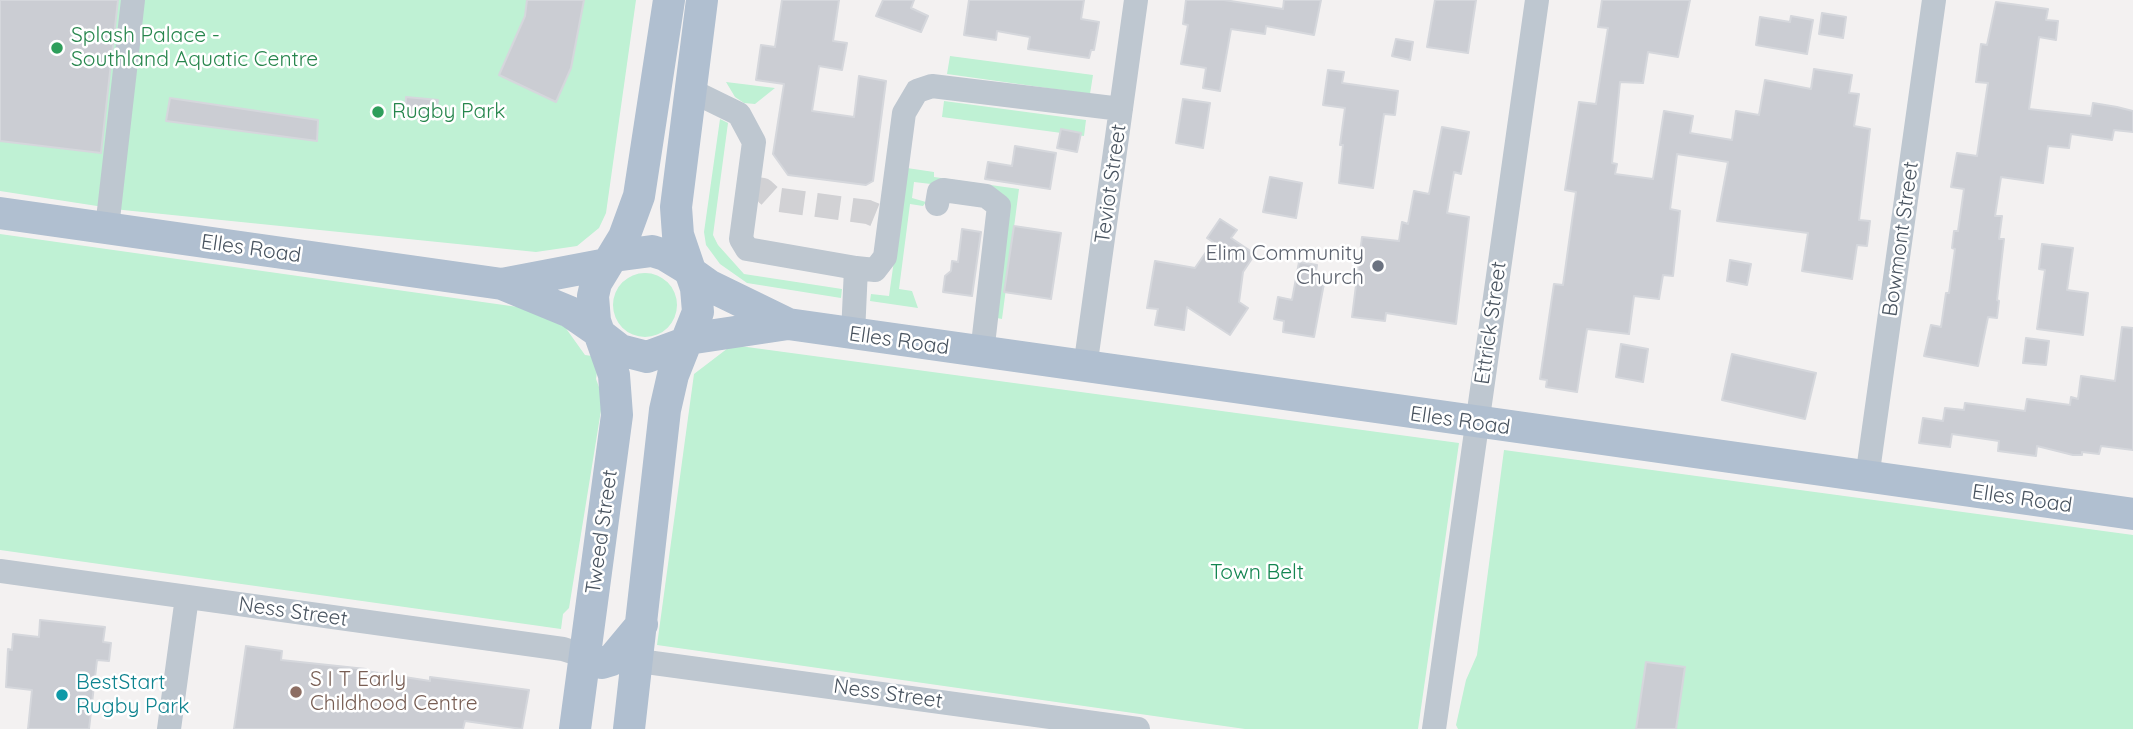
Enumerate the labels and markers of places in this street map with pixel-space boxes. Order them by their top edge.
place label: Splash Palace - Southland Aquatic Centre [71,23,318,73]
marker: Splash Palace - Southland Aquatic Centre [49,40,65,56]
place label: Rugby Park [392,99,506,125]
marker: Rugby Park [370,104,386,120]
place label: Elim Community Church [1206,241,1364,291]
marker: Elim Community Church [1370,258,1386,274]
place label: S I T Early Childhood Centre [310,667,478,717]
place label: BestStart Rugby Park [76,670,190,720]
marker: S I T Early Childhood Centre [288,684,304,700]
marker: BestStart Rugby Park [54,687,70,703]

